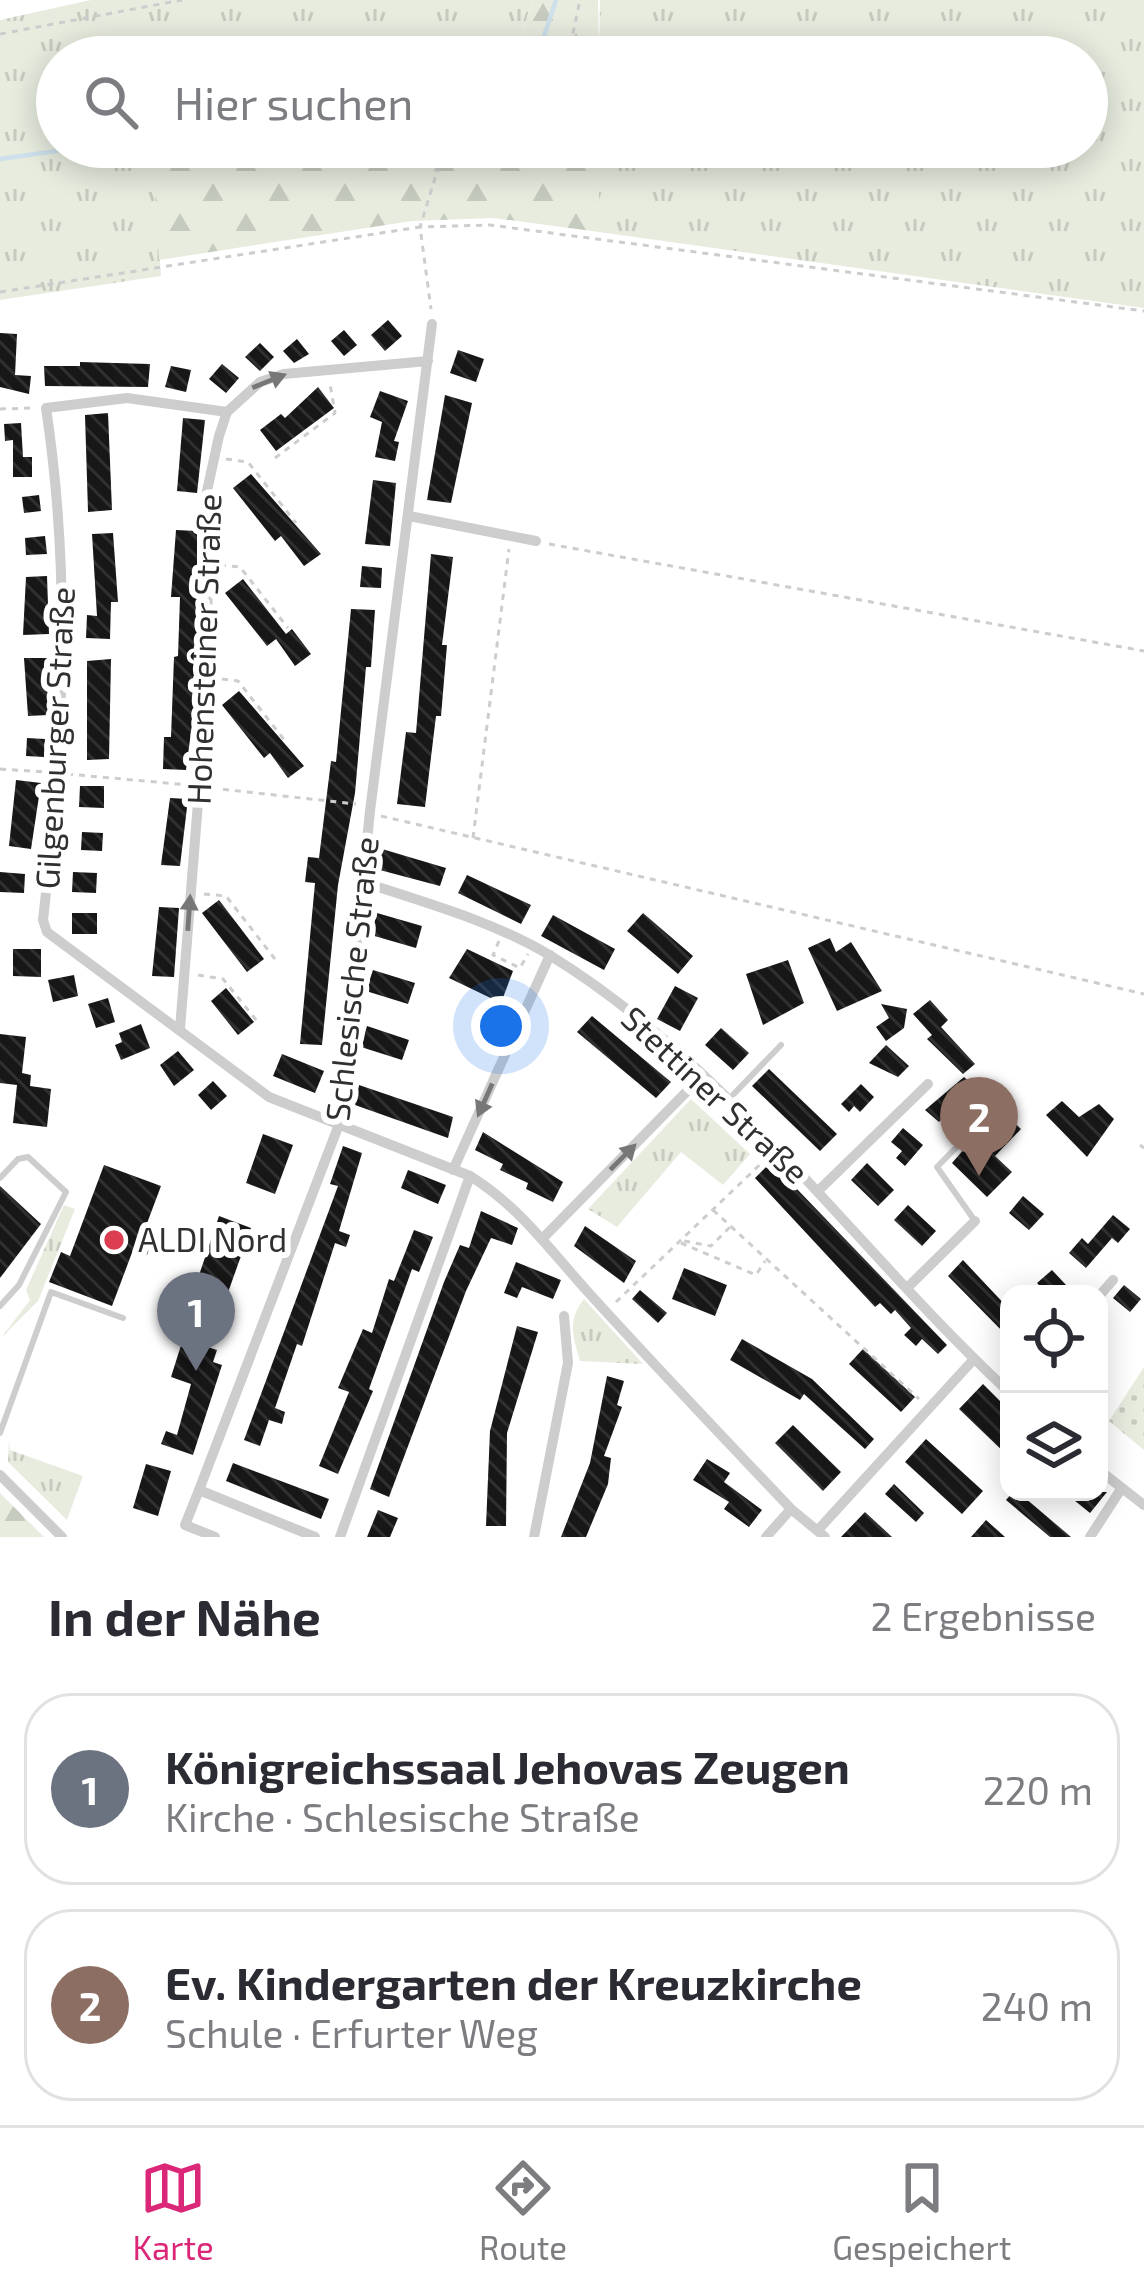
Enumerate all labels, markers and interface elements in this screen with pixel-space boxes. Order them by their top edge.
search box [36,36,1108,168]
icon: search [78,69,144,135]
text: Hier suchen [174,75,414,129]
one-way arrow [252,371,288,390]
street label: Hohensteiner Straße [178,493,228,805]
street label: Gilgenburger Straße [26,586,82,890]
street label: Schlesische Straße [316,835,386,1123]
one-way arrow [179,894,198,931]
your location [471,996,531,1056]
street label: Stettiner Straße [614,997,817,1191]
pin: 2 [940,1077,1018,1176]
one-way arrow [474,1083,494,1118]
one-way arrow [608,1143,636,1172]
place label: ALDI Nord [138,1219,287,1259]
marker: ALDI Nord [101,1227,127,1253]
pin: 1 [157,1272,235,1371]
map controls [1000,1285,1108,1501]
button: locate [1000,1285,1108,1393]
button: layers [1000,1393,1108,1501]
text: In der Nähe [48,1585,321,1646]
text: 2 Ergebnisse [870,1592,1096,1639]
text: Königreichssaal Jehovas Zeugen [165,1739,850,1793]
text: 1 [82,1766,98,1813]
text: 220 m [983,1766,1093,1813]
text: Kirche · Schlesische Straße [165,1793,640,1840]
text: Ev. Kindergarten der Kreuzkirche [165,1955,862,2009]
text: 2 [79,1982,101,2029]
text: 240 m [981,1982,1093,2029]
text: Schule · Erfurter Weg [165,2009,538,2056]
tab: Karte [133,2155,214,2267]
tab: Route [479,2155,567,2267]
tab: Gespeichert [832,2155,1011,2267]

